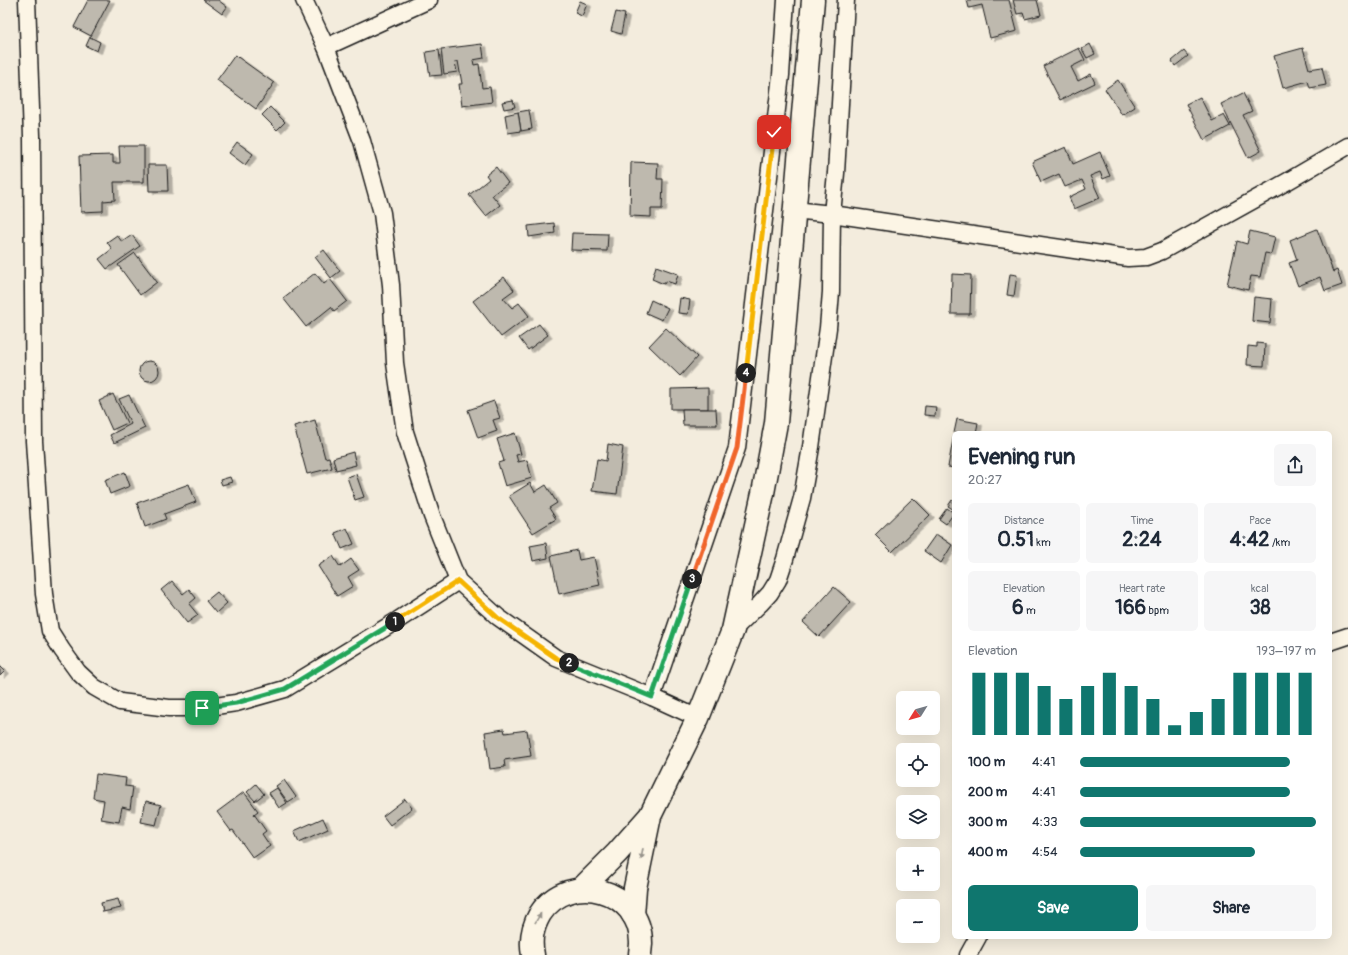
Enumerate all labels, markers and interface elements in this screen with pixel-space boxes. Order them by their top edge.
pin [757,115,791,149]
icon: check [763,121,785,143]
pin: 4 [736,363,756,383]
text: 4 [743,366,749,379]
text: Evening run [968,443,1076,471]
button: share [1274,444,1316,486]
text: 20:27 [968,472,1002,488]
text: Distance [1004,514,1044,527]
text: Time [1131,514,1154,527]
text: Pace [1249,514,1271,527]
text: 0.51 [997,527,1034,552]
text: 2:24 [1122,527,1162,552]
text: 4:42 [1230,527,1270,552]
text: km [1034,536,1051,549]
text: /km [1270,536,1290,549]
pin: 3 [682,569,702,589]
text: 3 [689,572,695,585]
text: Elevation [1003,582,1045,595]
text: Heart rate [1119,582,1165,595]
text: kcal [1251,582,1269,595]
text: 6 [1012,595,1024,620]
text: 166 [1115,595,1146,620]
text: 38 [1249,595,1271,620]
text: m [1024,604,1036,617]
text: bpm [1146,604,1169,617]
pin: 1 [385,612,405,632]
text: 1 [393,615,397,628]
text: Elevation [968,643,1018,659]
text: 193–197 m [1256,643,1316,659]
pin: 2 [559,653,579,673]
text: 2 [566,656,572,669]
pin [185,691,219,725]
north arrow [896,691,940,735]
map controls [896,691,940,943]
icon: arrive [191,697,213,719]
button: locate [896,743,940,787]
text: 100 m [968,754,1005,770]
text: 4:41 [1032,754,1056,770]
text: 200 m [968,784,1007,800]
text: 4:41 [1032,784,1056,800]
button: layers [896,795,940,839]
text: 300 m [968,814,1007,830]
text: 4:33 [1032,814,1058,830]
text: 400 m [968,844,1008,860]
text: 4:54 [1032,844,1058,860]
button: + [896,847,940,891]
one-way arrow [639,848,645,860]
button: Save [968,885,1138,931]
button: Share [1146,885,1316,931]
button: − [896,899,940,943]
one-way arrow [535,912,542,924]

